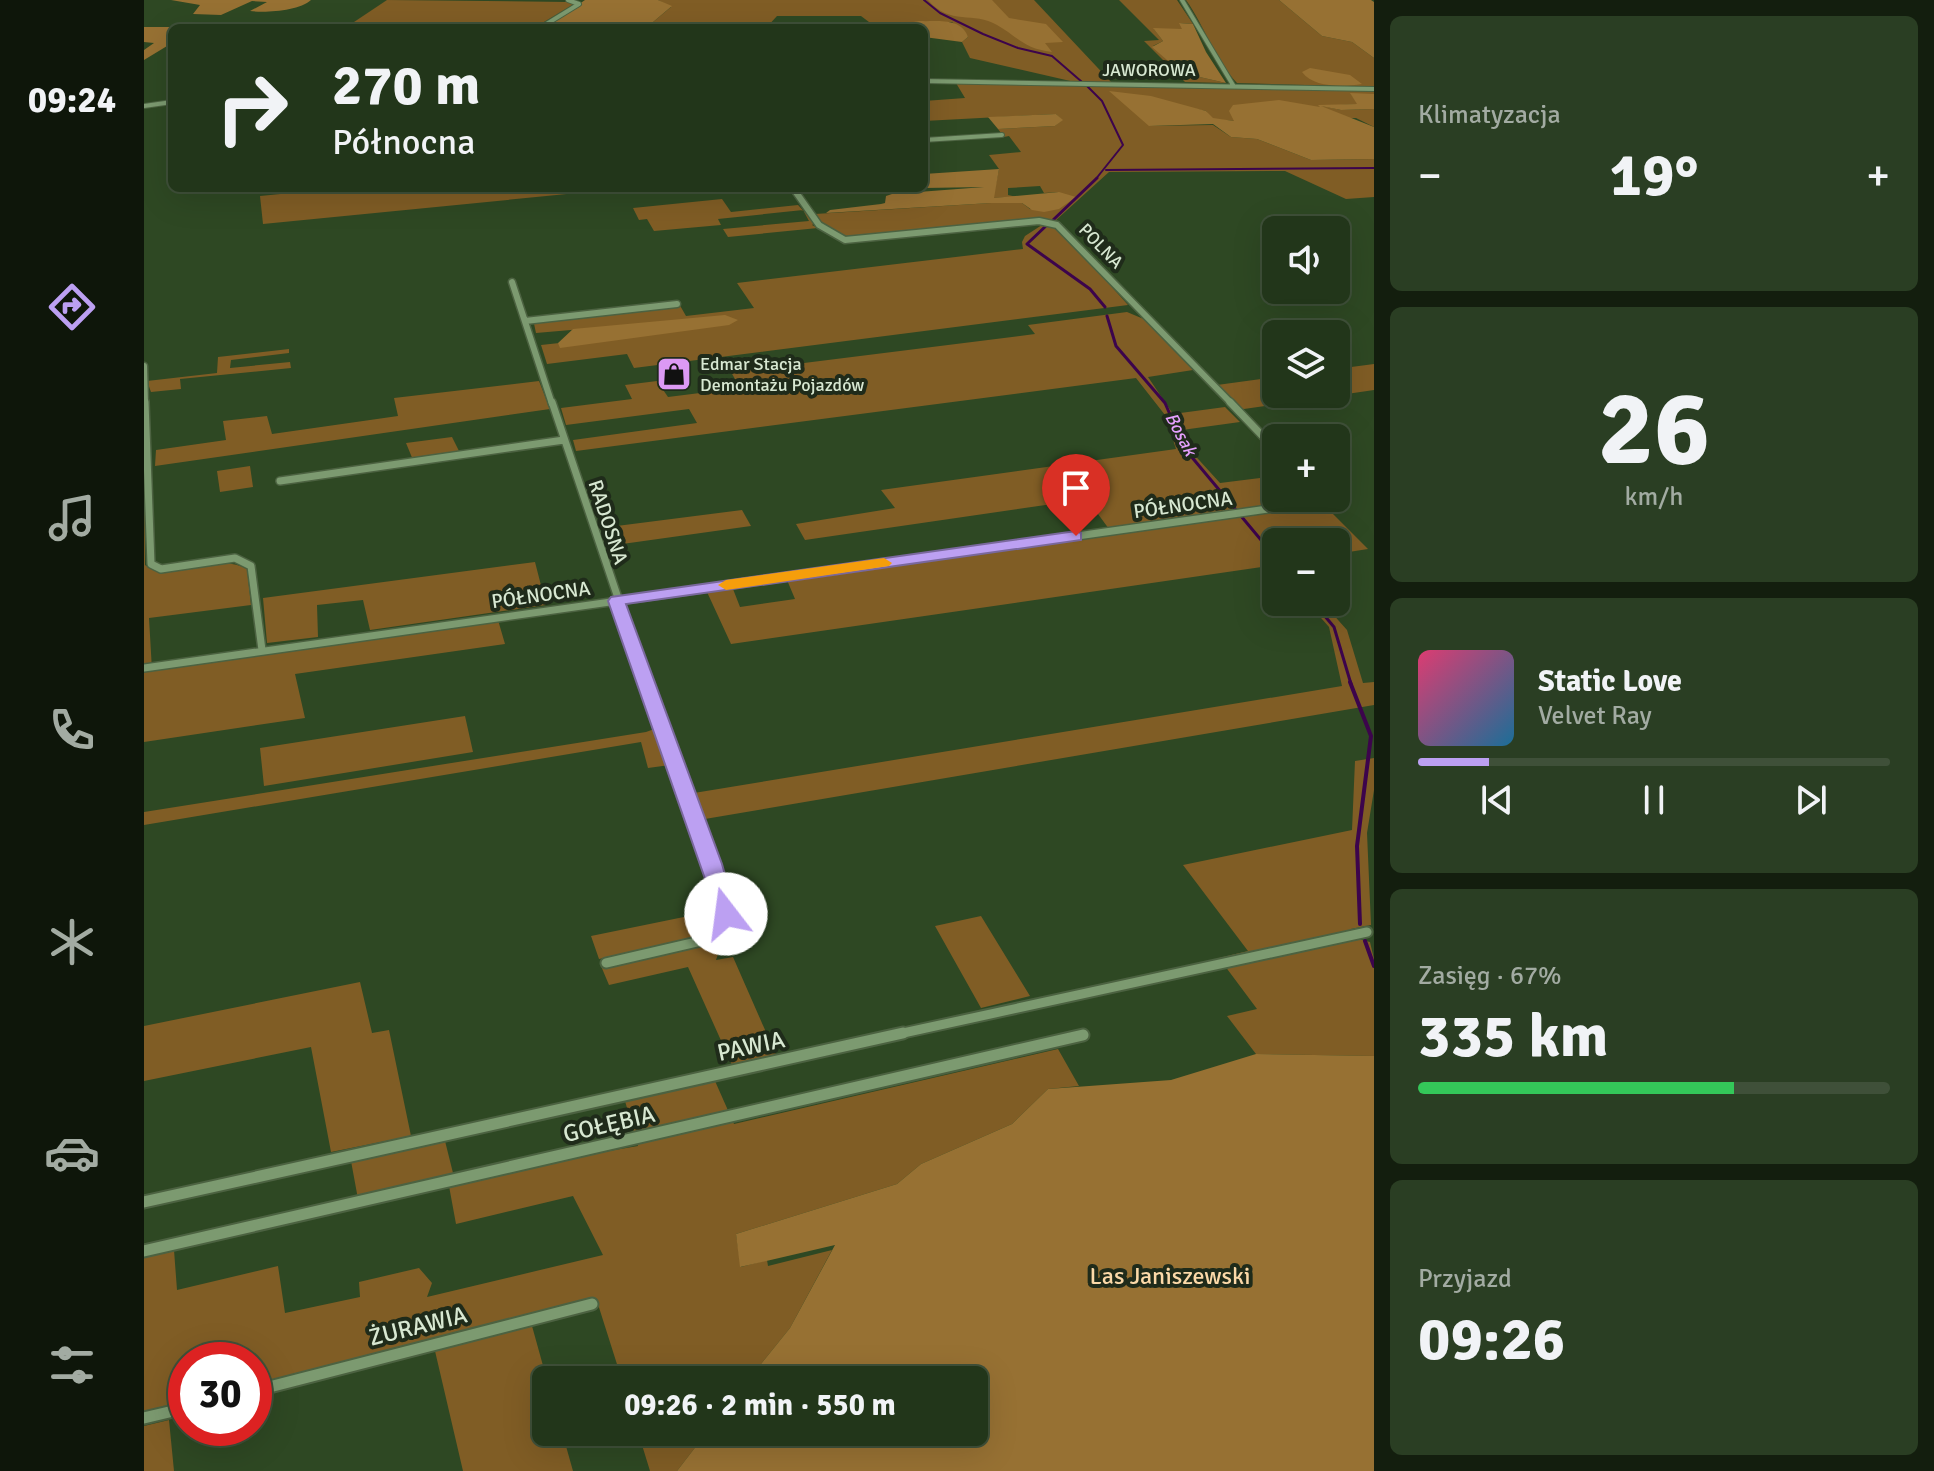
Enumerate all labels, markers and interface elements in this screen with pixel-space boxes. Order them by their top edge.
text: 270 m [332,51,480,120]
icon: right [200,56,304,160]
street label: JAWOROWA [1102,59,1196,81]
text: 09:24 [28,78,116,123]
text: Klimatyzacja [1418,99,1561,131]
text: Północna [332,120,475,165]
text: 19° [1610,139,1698,213]
text: − [1418,149,1442,203]
text: + [1866,149,1890,203]
map controls [1262,216,1350,616]
button: sound [1262,216,1350,304]
street label: POLNA [1074,219,1128,273]
icon: directions [44,279,100,335]
button: layers [1262,320,1350,408]
place label: Edmar Stacja Demontażu Pojazdów [700,353,864,396]
shop icon: Edmar Stacja Demontażu Pojazdów [655,355,693,393]
text: 26 [1598,365,1710,493]
water label: Bosak [1160,408,1203,461]
button: + [1262,424,1350,512]
pin [1042,454,1110,536]
icon: arrive [1054,466,1098,510]
street label: RADOSNA [583,477,633,567]
text: km/h [1625,481,1683,513]
street label: PÓŁNOCNA [1132,486,1234,524]
icon: music [44,490,100,546]
button: − [1262,528,1350,616]
street label: PÓŁNOCNA [490,576,592,614]
text: Static Love [1538,663,1682,700]
text: Velvet Ray [1538,700,1652,732]
icon: phone [44,702,100,758]
icon: previous [1475,778,1519,822]
icon: pause [1632,778,1676,822]
icon: next [1789,778,1833,822]
position arrow [684,872,768,956]
icon: climate [44,914,100,970]
text: Zasięg · 67% [1418,960,1562,992]
text: 335 km [1418,1000,1608,1074]
street label: PAWIA [714,1024,788,1068]
street label: GOŁĘBIA [560,1099,658,1149]
icon: car [44,1125,100,1181]
park label: Las Janiszewski [1090,1261,1250,1291]
text: Przyjazd [1418,1263,1512,1295]
street label: ŻURAWIA [366,1299,471,1353]
text: 09:26 [1418,1303,1565,1377]
icon: filters [44,1337,100,1393]
speed limit sign: 30 [168,1342,272,1446]
text: 09:26 · 2 min · 550 m [624,1387,896,1424]

